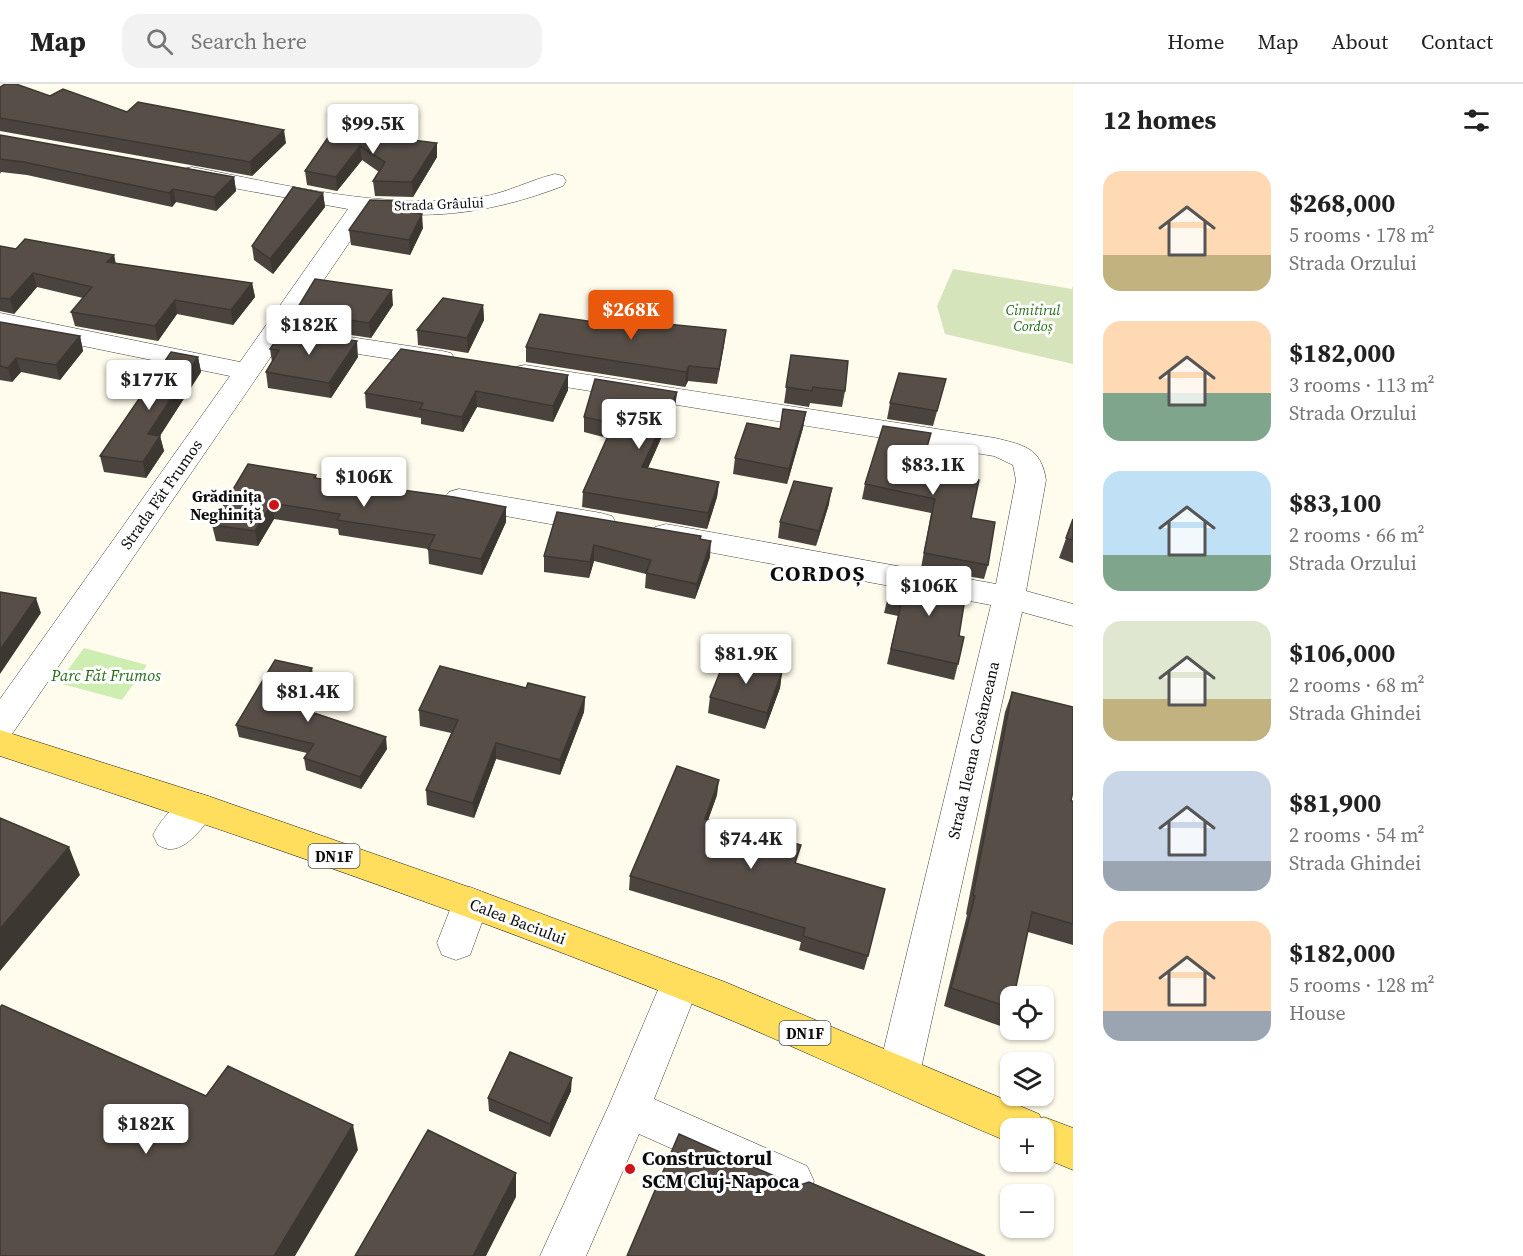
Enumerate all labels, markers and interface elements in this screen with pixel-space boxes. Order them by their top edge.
search box [122,14,542,68]
text: Map [30,22,86,60]
icon: search [143,25,176,58]
text: Search here [191,26,307,56]
text: Home [1167,27,1225,56]
text: Map [1258,27,1299,56]
text: About [1332,27,1388,56]
text: Contact [1421,27,1493,56]
text: 12 homes [1103,102,1216,138]
pin: $99.5K [324,104,422,155]
icon: filters [1460,104,1493,137]
text: $99.5K [341,109,405,137]
text: $268,000 [1289,185,1395,221]
street label: Strada Grâului [394,192,484,216]
icon: home [1151,195,1223,267]
text: 5 rooms · 178 m² [1289,221,1435,249]
text: Strada Orzului [1289,249,1417,277]
pin: $268K [589,290,673,341]
text: $268K [602,295,660,323]
park label: Cimitirul Cordoș [1006,300,1060,336]
pin: $182K [267,305,351,356]
text: $182K [280,310,338,338]
text: $182,000 [1289,335,1395,371]
icon: home [1151,345,1223,417]
pin: $177K [107,360,191,411]
text: $177K [120,365,178,393]
text: 3 rooms · 113 m² [1289,371,1435,399]
pin: $75K [603,399,675,450]
text: Strada Orzului [1289,399,1417,427]
text: $75K [616,404,662,432]
street label: Strada Făt Frumos [115,435,207,553]
pin: $83.1K [884,445,982,496]
text: $83.1K [901,450,965,478]
pin: $106K [322,457,406,508]
text: $106K [335,462,393,490]
place label: Grădinița Neghiniță [190,485,262,525]
text: $83,100 [1289,485,1381,521]
icon: home [1151,495,1223,567]
marker: Grădinița Neghiniță [267,498,281,512]
text: 2 rooms · 66 m² [1289,521,1425,549]
text: Strada Orzului [1289,549,1417,577]
district label: CORDOȘ [770,558,866,588]
pin: $106K [887,566,971,617]
text: $106K [900,571,958,599]
pin: $81.9K [697,634,795,685]
text: $106,000 [1289,635,1395,671]
text: $81.9K [714,639,778,667]
icon: home [1151,645,1223,717]
street label: Strada Ileana Cosânzeana [942,658,1004,841]
park label: Parc Făt Frumos [50,664,161,686]
text: 2 rooms · 68 m² [1289,671,1425,699]
pin: $81.4K [259,672,357,723]
text: $81.4K [276,677,340,705]
text: Strada Ghindei [1289,699,1421,727]
text: $81,900 [1289,785,1381,821]
icon: home [1151,795,1223,867]
pin: $74.4K [702,819,800,870]
text: 2 rooms · 54 m² [1289,821,1425,849]
text: $74.4K [719,824,783,852]
road number: DN1F [308,844,360,868]
text: Strada Ghindei [1289,849,1421,877]
street label: Calea Baciului [467,893,570,950]
text: $182,000 [1289,935,1395,971]
icon: home [1151,945,1223,1017]
text: 5 rooms · 128 m² [1289,971,1435,999]
map controls [1000,986,1054,1238]
button: locate [1000,986,1054,1040]
text: House [1289,999,1346,1027]
road number: DN1F [780,1021,830,1045]
button: layers [1000,1052,1054,1106]
pin: $182K [104,1104,188,1155]
text: $182K [117,1109,175,1137]
button: + [1000,1118,1054,1172]
place label: Constructorul SCM Cluj-Napoca [642,1144,800,1195]
marker: Constructorul SCM Cluj-Napoca [623,1162,637,1176]
button: − [1000,1184,1054,1238]

